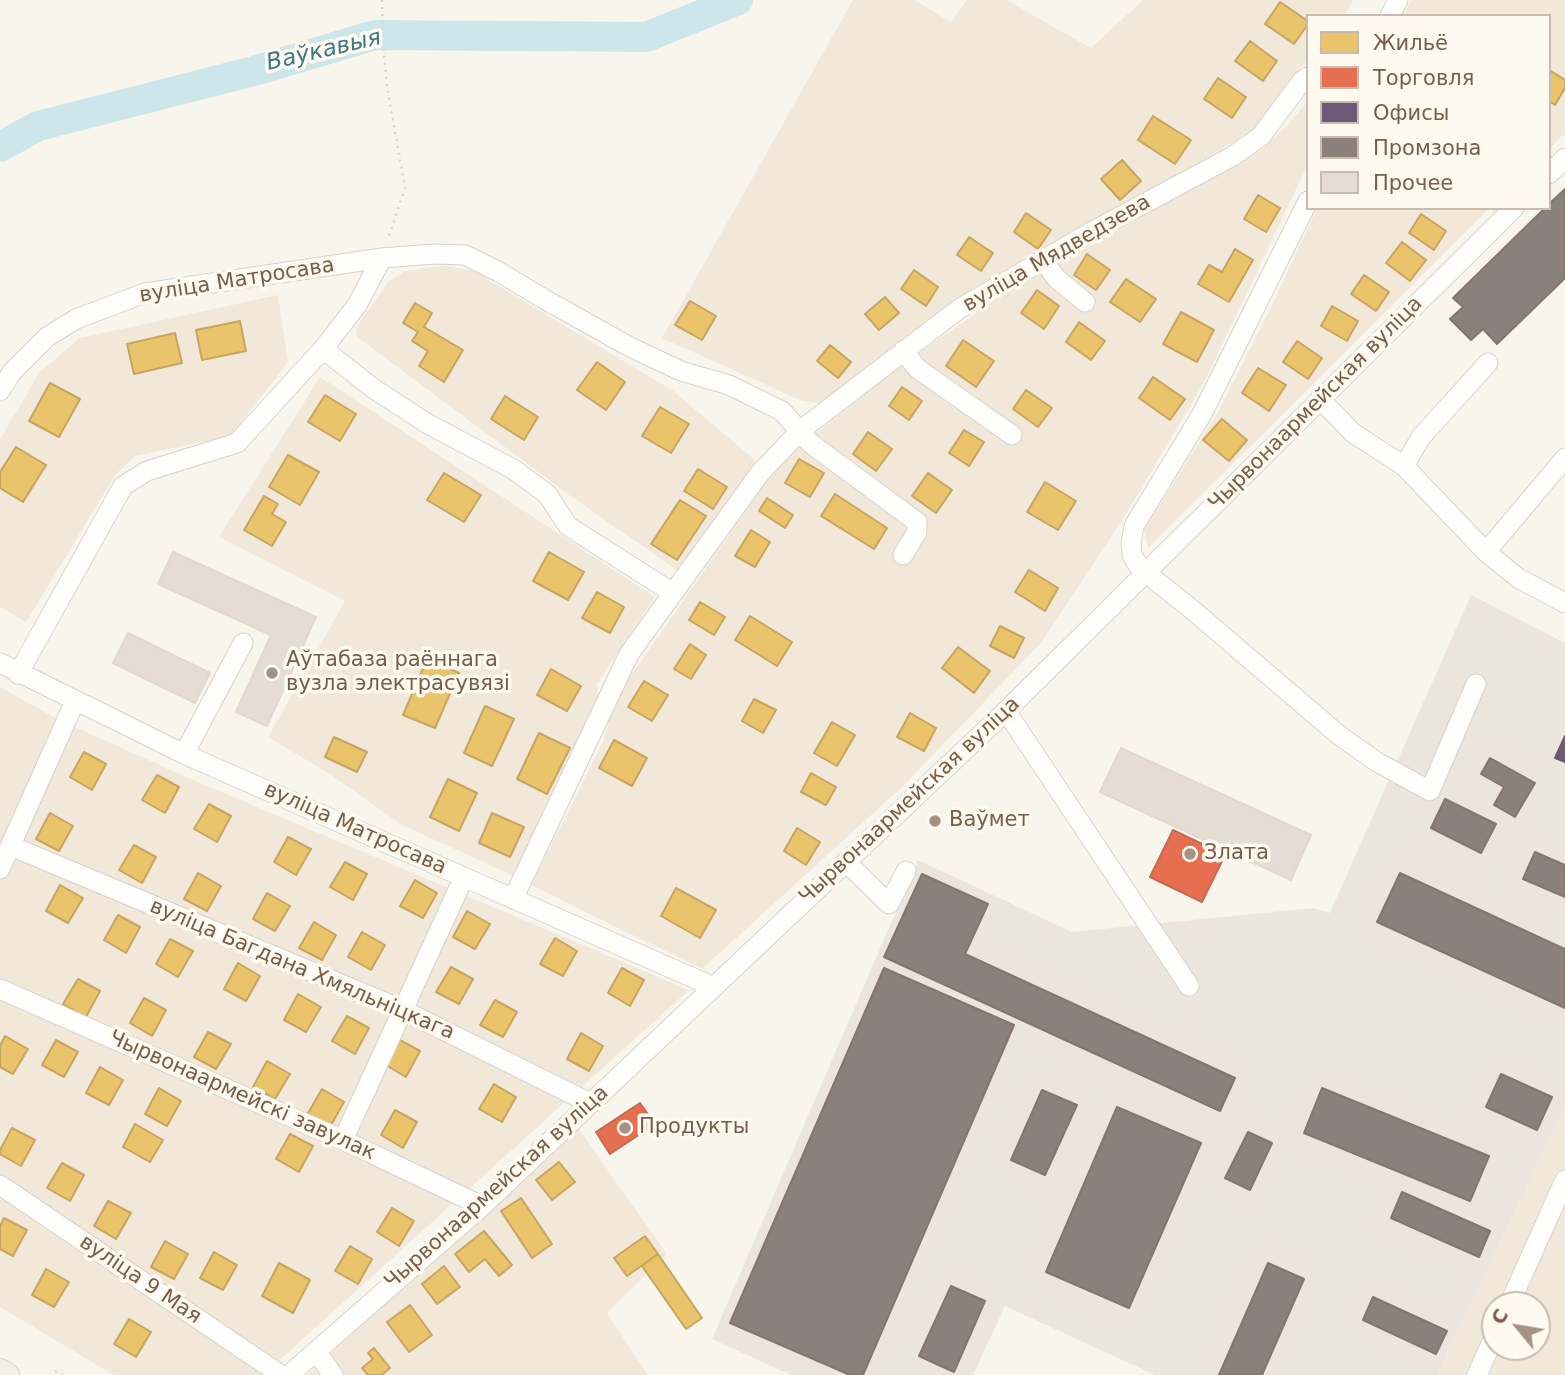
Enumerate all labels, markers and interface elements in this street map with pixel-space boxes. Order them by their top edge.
legend [1306,14,1551,210]
water label: Ваўкавыя [264,24,384,78]
text: Жильё [1373,31,1448,55]
text: Торговля [1373,66,1474,90]
text: Офисы [1373,101,1449,125]
text: Промзона [1373,136,1481,160]
text: Прочее [1373,171,1453,195]
street label: вуліца Мядведзева [959,190,1155,318]
street label: вуліца Матросава [138,253,336,309]
street label: Чырвонаармейская вуліца [1204,292,1428,516]
place label: Аўтабаза раённага вузла электрасувязі [286,648,510,698]
marker: Аўтабаза раённага вузла электрасувязі [264,665,280,681]
street label: Чырвонаармейская вуліца [794,692,1026,910]
street label: вуліца Матросава [260,777,450,881]
place label: Ваўмет [949,808,1030,834]
marker: Ваўмет [927,813,943,829]
place label: Злата [1204,841,1269,867]
marker: Злата [1182,846,1198,862]
street label: вуліца Багдана Хмяльніцкага [146,894,458,1046]
street label: Чырвонаармейскі завулак [105,1026,379,1166]
street label: Чырвонаармейская вуліца [380,1081,614,1295]
place label: Продукты [639,1115,749,1141]
marker: Продукты [617,1120,633,1136]
street label: вуліца 9 Мая [74,1230,206,1330]
north arrow [1481,1291,1551,1361]
text: С [1487,1305,1513,1328]

